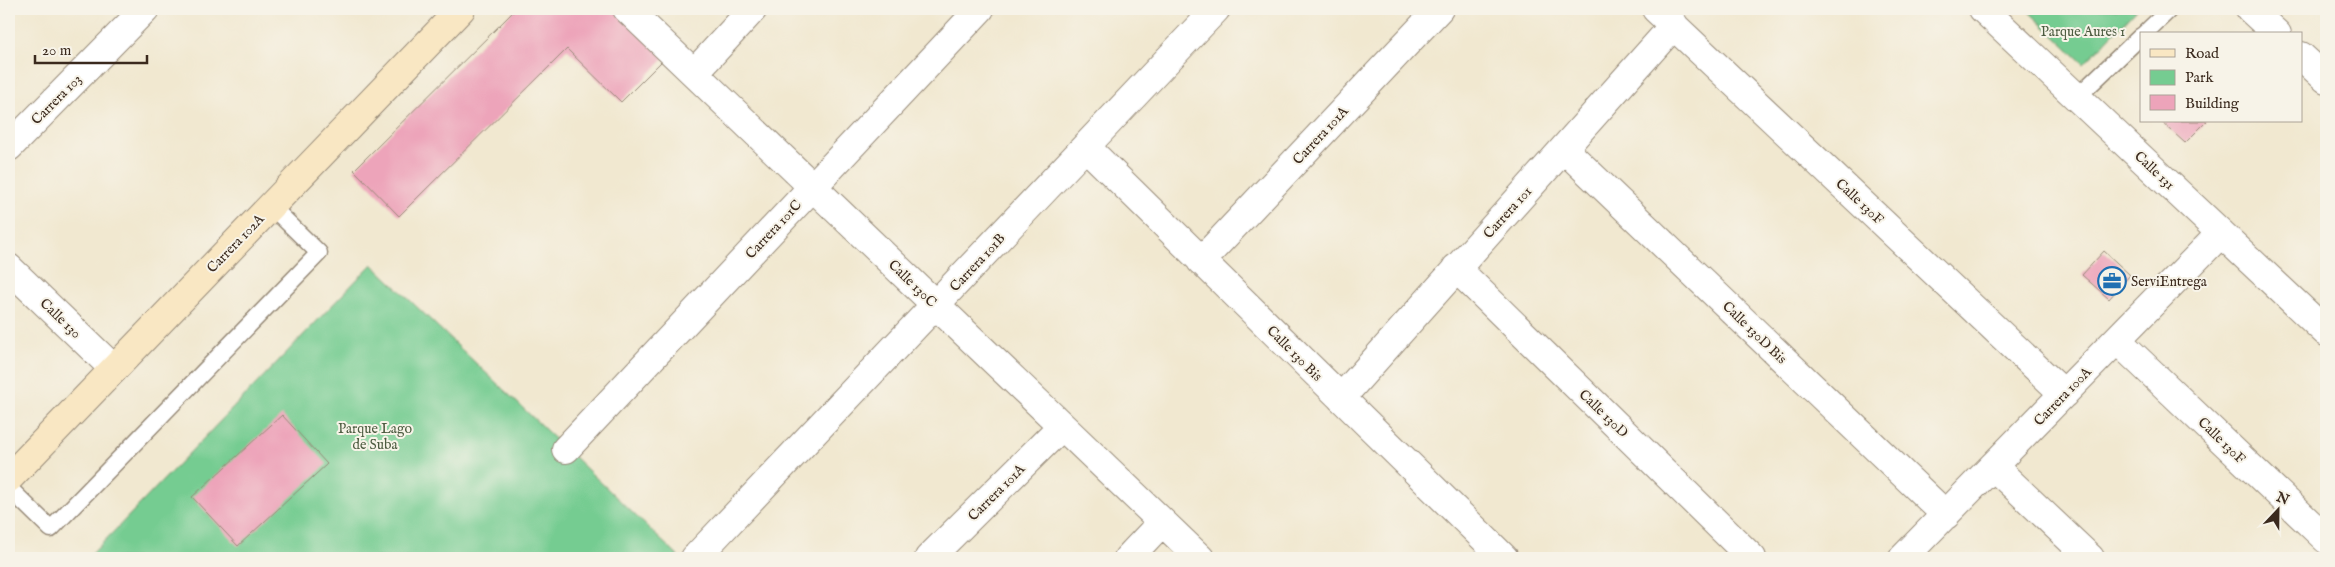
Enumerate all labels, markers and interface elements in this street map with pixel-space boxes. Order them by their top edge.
park label: Parque Aures 1 [2041,23,2125,41]
scale bar [35,32,148,64]
legend [2140,32,2302,122]
text: 20 m [42,41,72,60]
text: Road [2185,44,2220,63]
text: Park [2185,68,2215,87]
street label: Carrera 103 [28,71,86,129]
text: Building [2185,94,2240,113]
street label: Carrera 101A [1289,102,1353,169]
street label: Calle 131 [2130,148,2178,194]
street label: Calle 130F [1831,175,1887,229]
street label: Carrera 101 [1480,183,1536,243]
street label: Carrera 101C [742,196,806,263]
street label: Carrera 102A [203,210,269,277]
street label: Carrera 101B [946,230,1009,296]
street label: Calle 130C [884,256,940,311]
office icon: ServiEntrega [2097,266,2127,296]
place label: ServiEntrega [2131,273,2208,291]
street label: Calle 130 [36,295,85,343]
street label: Calle 130D Bis [1718,298,1790,368]
street label: Calle 130 Bis [1263,322,1326,385]
street label: Carrera 100A [2030,363,2096,430]
street label: Calle 130D [1575,386,1632,442]
street label: Calle 130F [2194,414,2249,468]
park label: Parque Lago de Suba [338,420,412,454]
street label: Carrera 101A [964,460,1029,525]
north arrow [2252,484,2302,534]
text: N [2273,488,2291,509]

